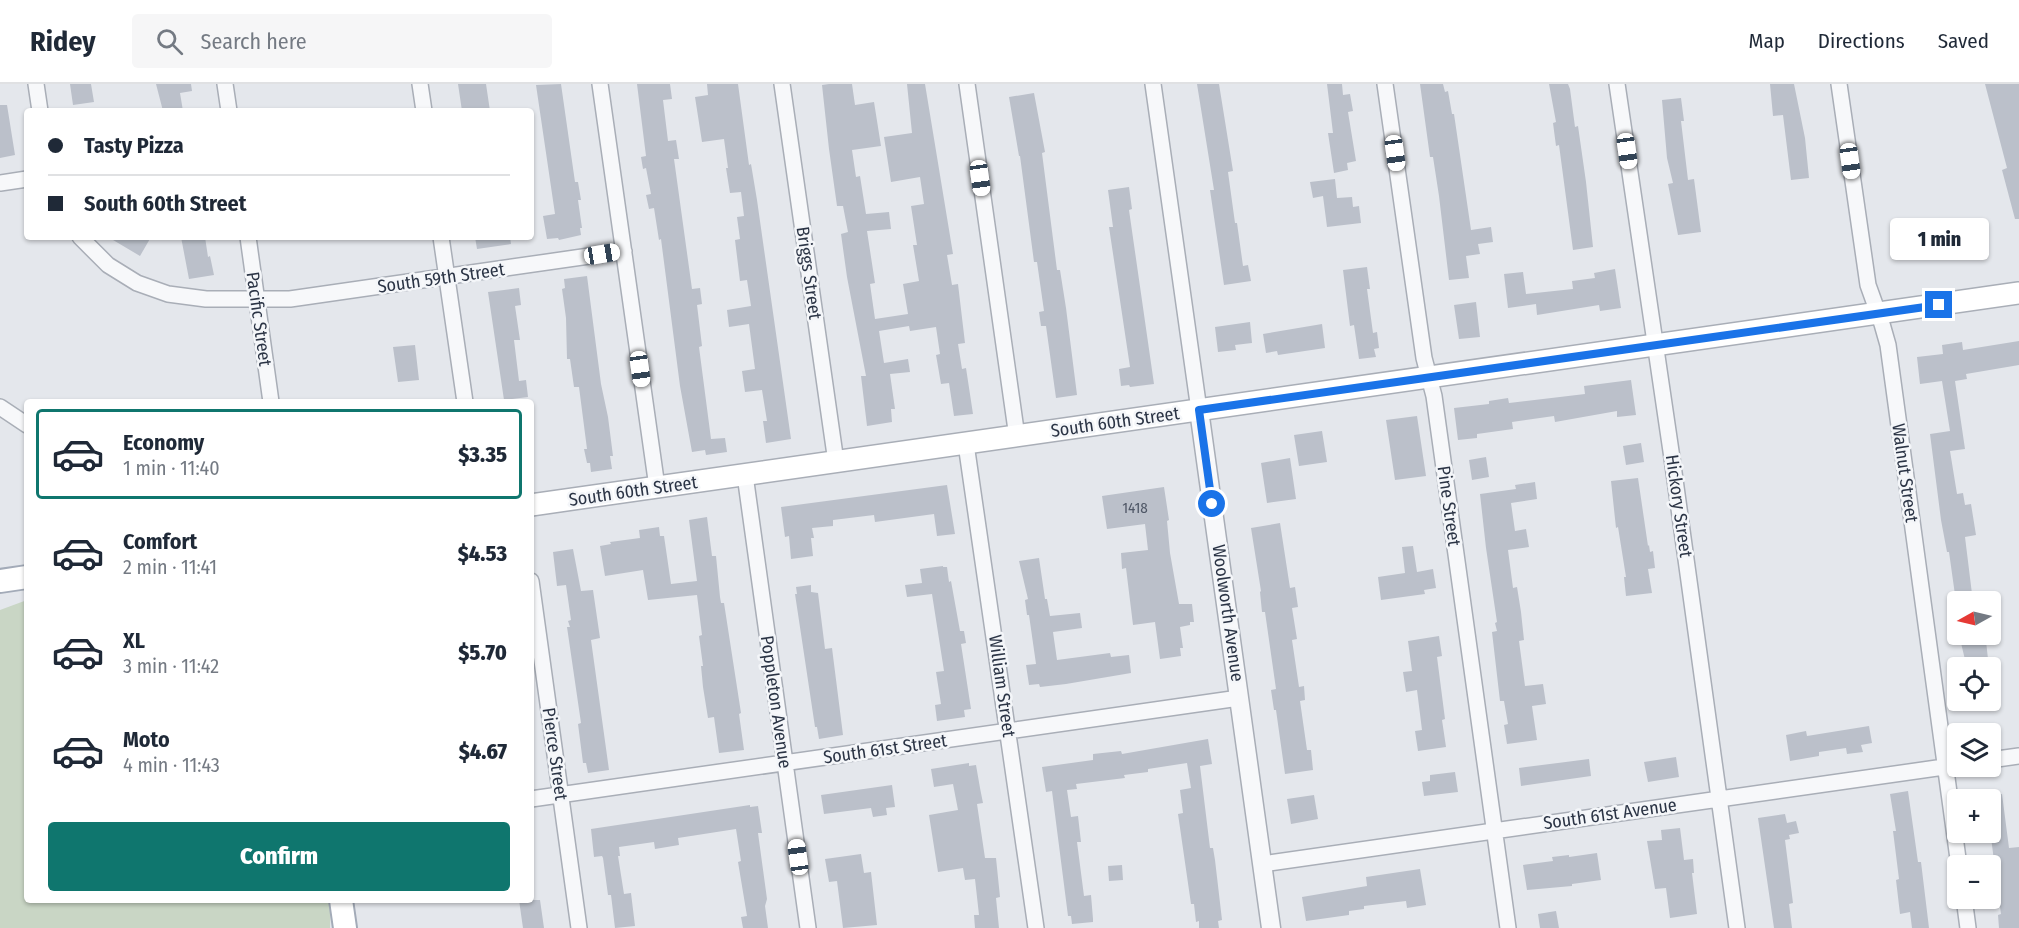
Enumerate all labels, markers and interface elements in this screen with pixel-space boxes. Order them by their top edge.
search box [132,14,552,68]
text: Ridey [30,25,96,58]
icon: search [153,25,186,58]
text: Search here [201,28,307,55]
text: Map [1748,28,1785,54]
text: Directions [1818,28,1905,54]
text: Saved [1938,28,1989,54]
text: Tasty Pizza [84,132,184,159]
car [1616,132,1638,170]
car [1384,134,1406,172]
car [1839,142,1861,180]
car [969,159,991,197]
text: South 60th Street [84,190,246,217]
callout: 1 min [1890,218,1988,260]
street label: Briggs Street [792,225,826,321]
text: 1 min [1918,227,1961,251]
car [583,242,621,266]
street label: South 59th Street [376,258,506,298]
street label: Pacific Street [241,270,277,368]
route end [1925,291,1952,318]
car [629,350,651,388]
street label: South 60th Street [1049,402,1181,442]
street label: Walnut Street [1887,422,1923,524]
icon: car [51,427,105,481]
text: Economy [123,429,204,456]
text: $3.35 [458,441,507,468]
street label: Hickory Street [1661,453,1697,559]
text: 1 min · 11:40 [123,456,220,480]
street label: Pine Street [1432,464,1466,548]
street label: South 60th Street [567,471,699,511]
route start [1198,490,1225,517]
house number: 1418 [1122,499,1148,517]
icon: car [51,526,105,580]
text: Comfort [123,528,197,555]
text: $4.53 [458,540,507,567]
street label: Woolworth Avenue [1207,543,1249,683]
text: 2 min · 11:41 [123,555,217,579]
north arrow [1947,591,2001,645]
map controls [1947,591,2001,909]
icon: car [51,625,105,679]
text: XL [123,627,145,654]
street label: William Street [984,633,1020,739]
street label: Poppleton Avenue [756,634,796,770]
text: $5.70 [458,639,507,666]
text: 3 min · 11:42 [123,654,219,678]
button: locate [1947,657,2001,711]
street label: Pierce Street [538,706,572,802]
button: layers [1947,723,2001,777]
icon: car [51,724,105,778]
text: Moto [123,726,170,753]
street label: South 61st Street [822,729,948,769]
text: $4.67 [459,738,507,765]
text: 4 min · 11:43 [123,753,220,777]
button: + [1947,789,2001,843]
street label: South 61st Avenue [1542,794,1678,834]
button: Confirm [48,822,510,891]
car [787,838,809,876]
button: − [1947,855,2001,909]

